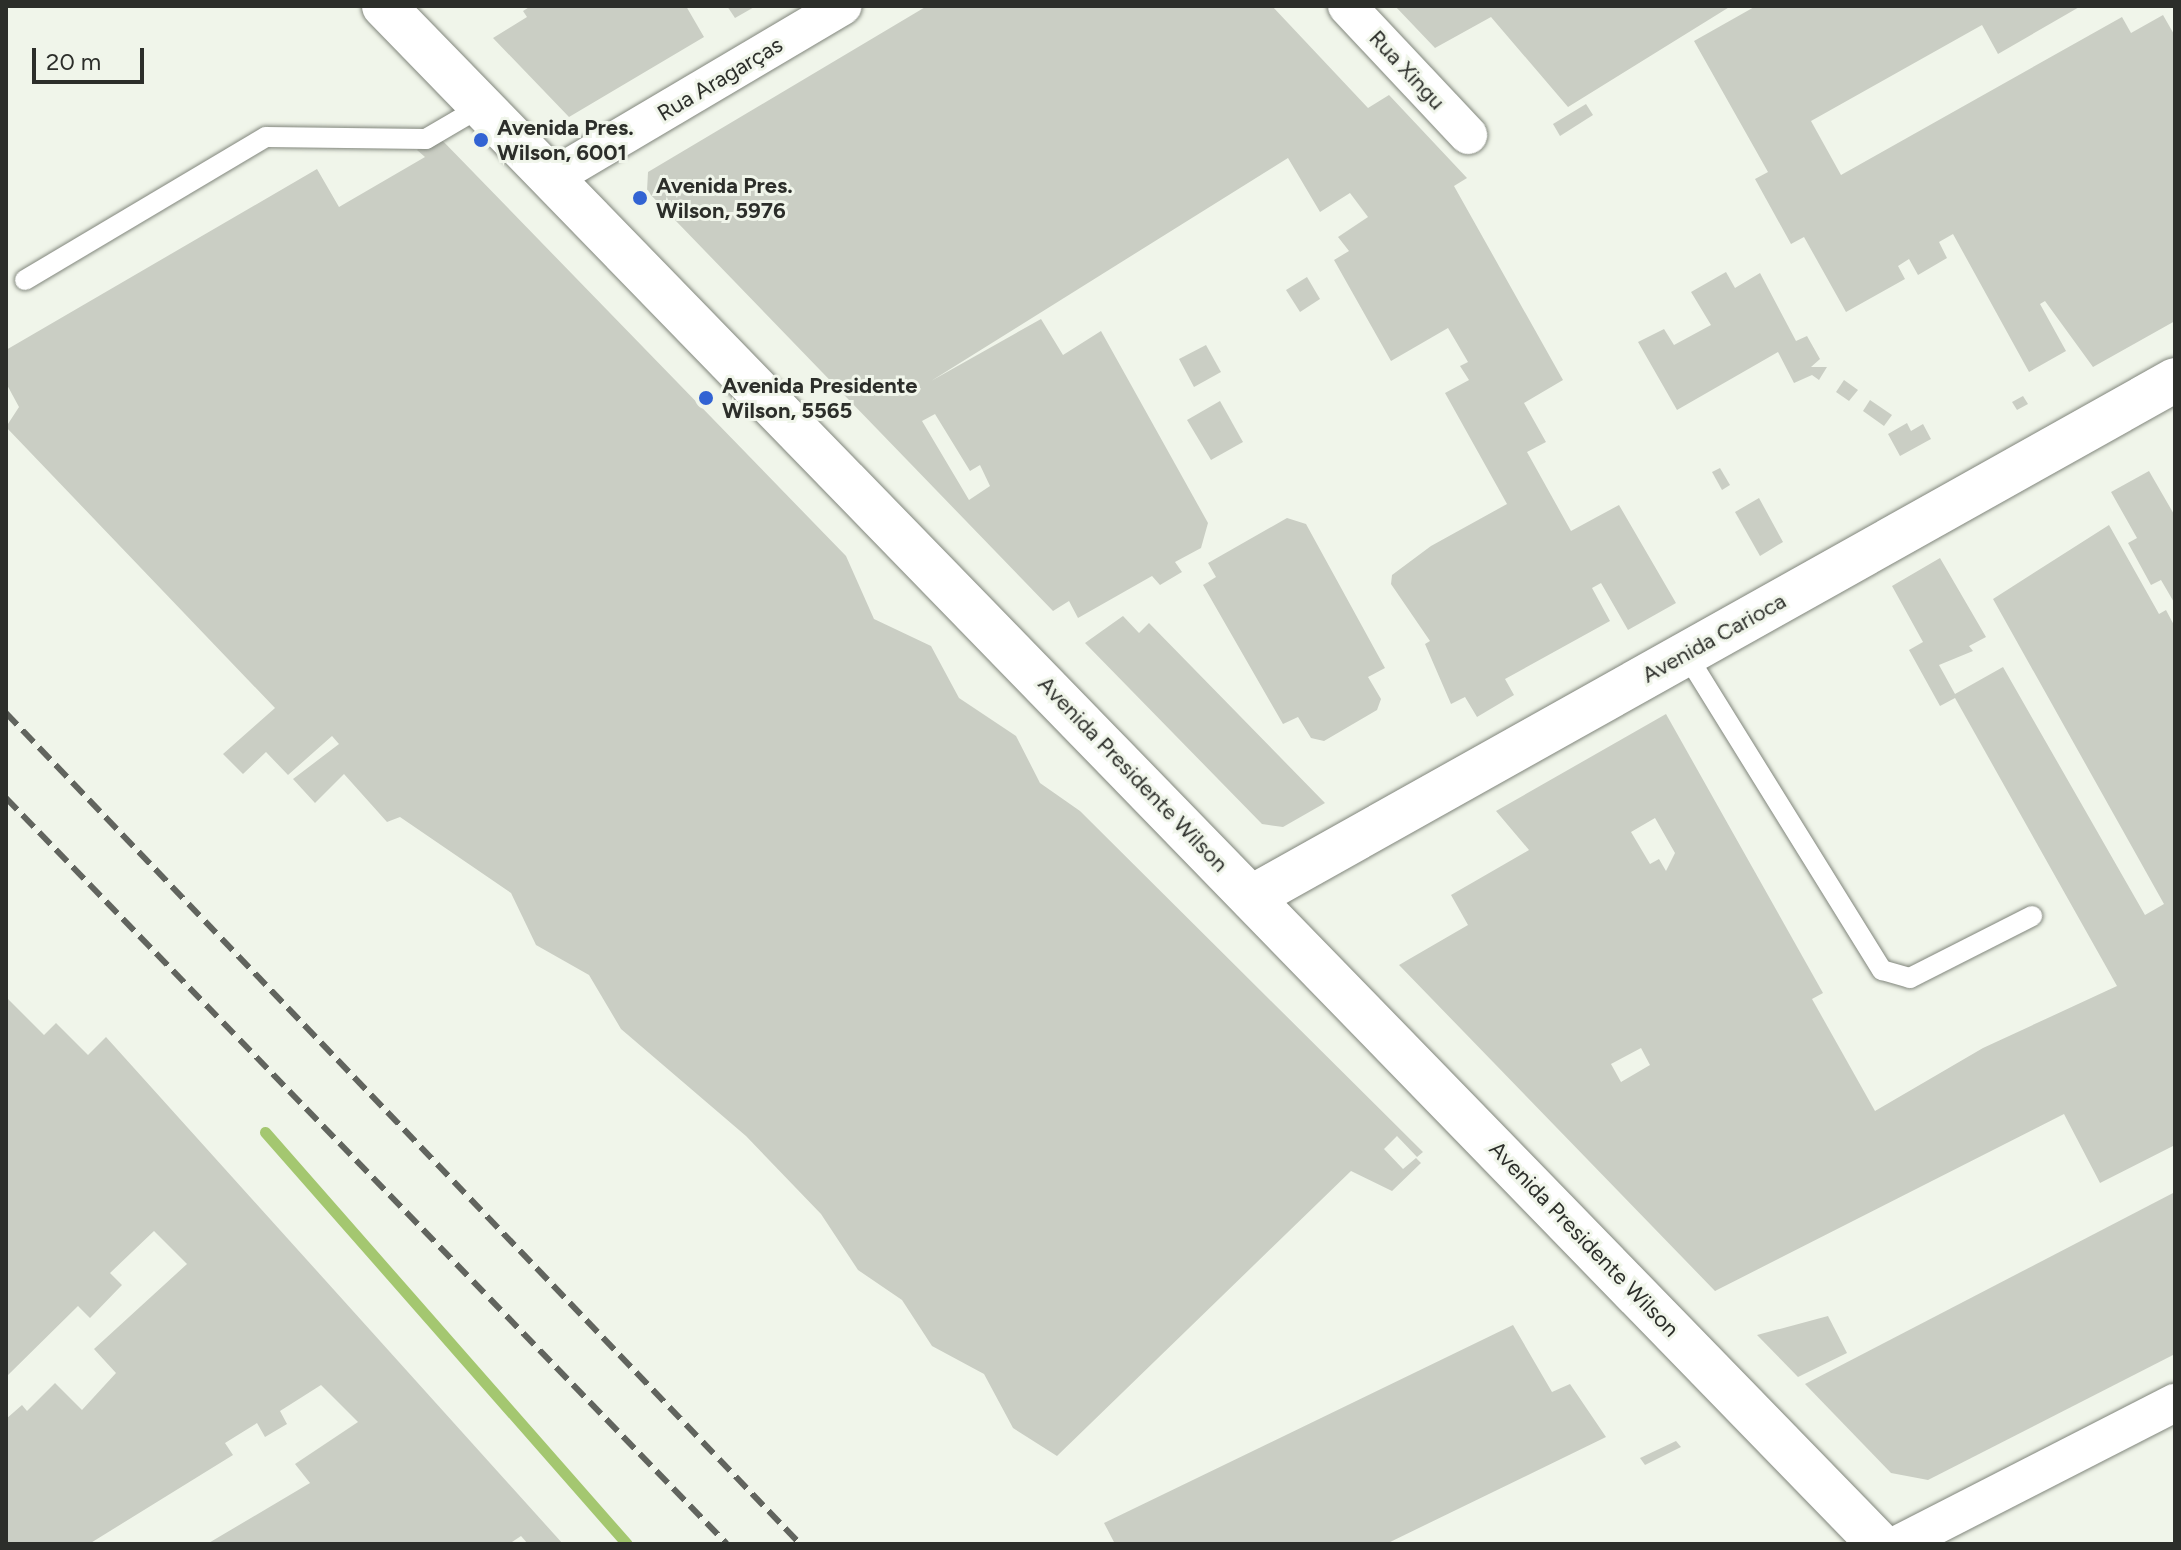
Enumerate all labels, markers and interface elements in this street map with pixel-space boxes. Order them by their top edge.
street label: Rua Xingu [1364,25,1450,115]
street label: Rua Aragarças [653,31,787,127]
scale bar [36,32,148,82]
text: 20 m [46,47,101,76]
place label: Avenida Pres. Wilson, 6001 [497,114,634,166]
marker: Avenida Pres. Wilson, 6001 [472,131,490,149]
place label: Avenida Pres. Wilson, 5976 [656,172,793,224]
marker: Avenida Pres. Wilson, 5976 [631,189,649,207]
place label: Avenida Presidente Wilson, 5565 [722,372,918,424]
marker: Avenida Presidente Wilson, 5565 [697,389,715,407]
street label: Avenida Carioca [1638,588,1790,688]
street label: Avenida Presidente Wilson [1033,671,1233,877]
street label: Avenida Presidente Wilson [1484,1136,1684,1342]

